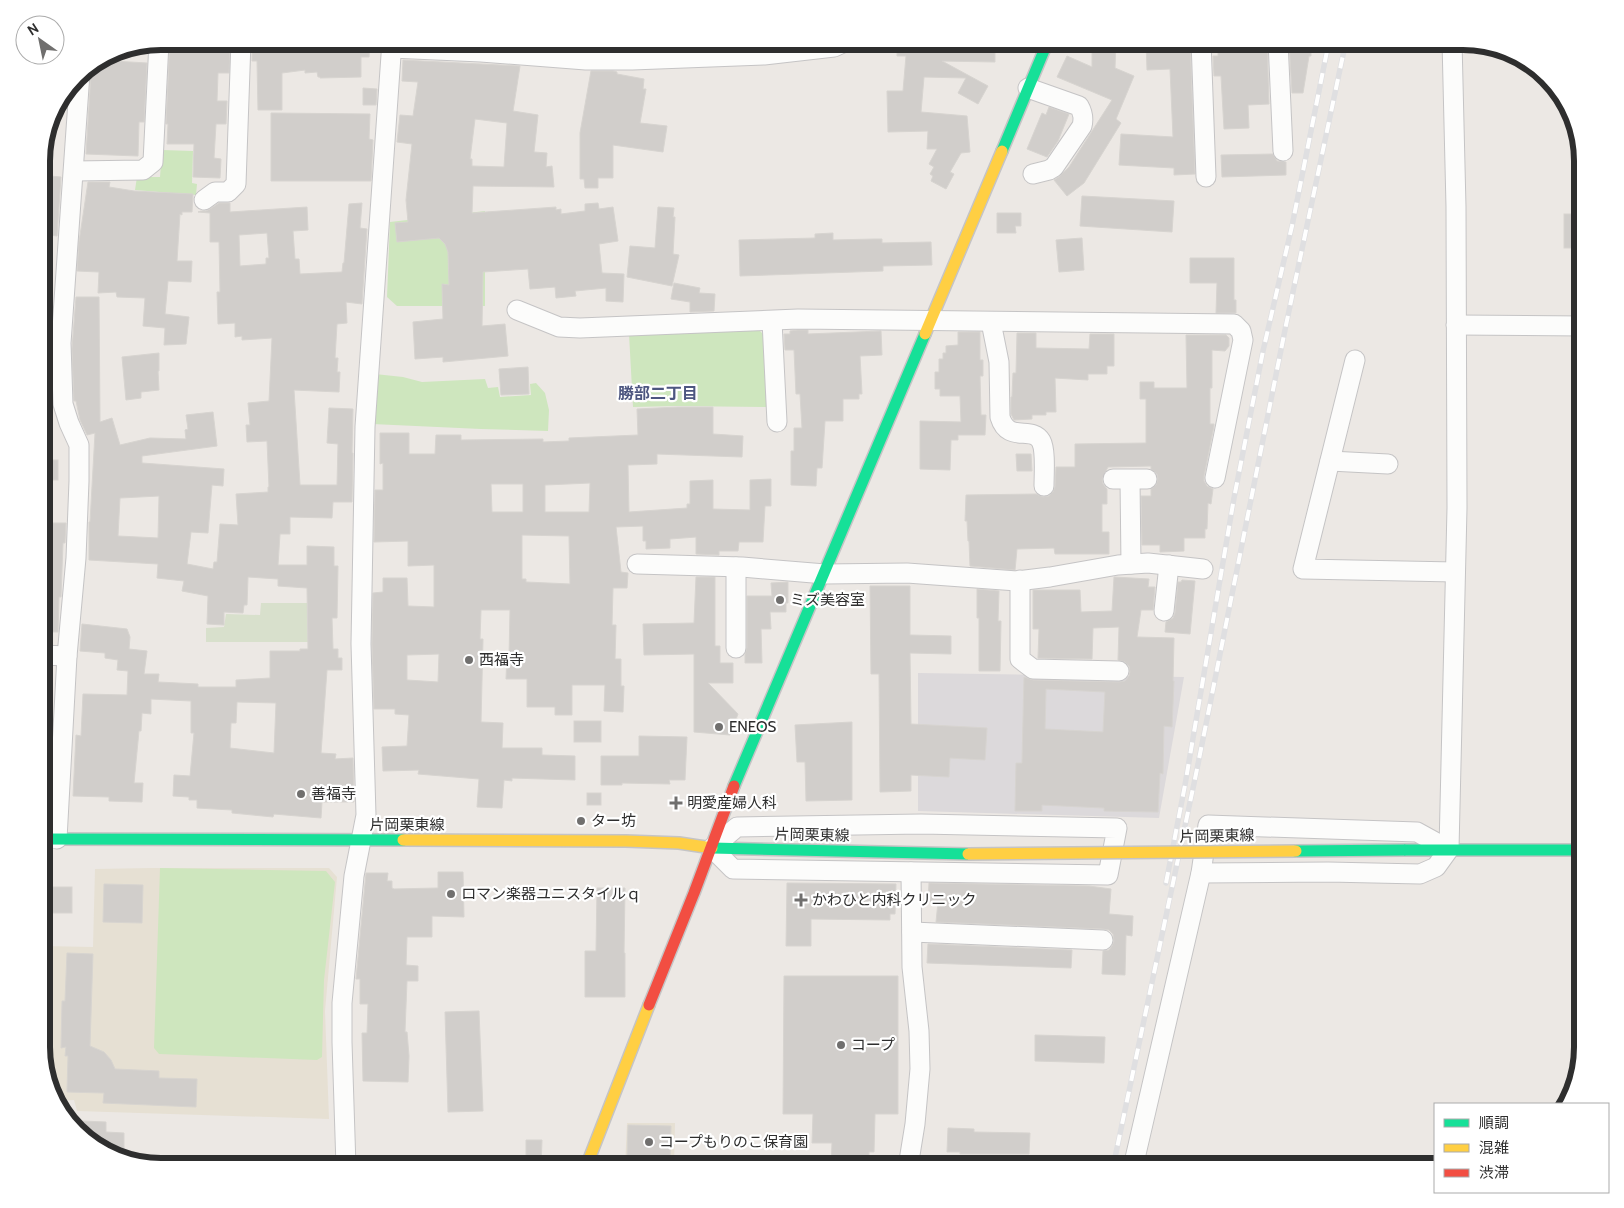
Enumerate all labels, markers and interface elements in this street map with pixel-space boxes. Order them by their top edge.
north arrow [15,15,65,65]
text: N [24,19,42,39]
district label: 勝部二丁目 [618,384,698,403]
place label: ミズ美容室 [790,591,865,609]
marker: ミズ美容室 [774,594,786,606]
place label: 西福寺 [479,651,524,669]
marker: 西福寺 [463,654,475,666]
place label: ENEOS [729,718,777,736]
marker: ENEOS [713,721,725,733]
place label: 善福寺 [311,785,356,803]
marker: 善福寺 [295,788,307,800]
place label: 明愛産婦人科 [687,794,777,812]
marker: 明愛産婦人科 [669,796,683,810]
place label: ター坊 [591,812,636,830]
marker: ター坊 [575,815,587,827]
street label: 片岡栗東線 [369,816,445,834]
street label: 片岡栗東線 [774,825,850,845]
street label: 片岡栗東線 [1179,826,1255,846]
place label: ロマン楽器ユニスタイルｑ [461,885,641,903]
marker: ロマン楽器ユニスタイルｑ [445,888,457,900]
place label: かわひと内科クリニック [812,891,977,909]
marker: かわひと内科クリニック [794,893,808,907]
place label: コープ [851,1036,895,1054]
marker: コープ [835,1039,847,1051]
legend [1434,1103,1609,1193]
text: 順調 [1479,1114,1509,1132]
place label: コープもりのこ保育園 [659,1133,808,1151]
marker: コープもりのこ保育園 [643,1136,655,1148]
text: 混雑 [1479,1139,1509,1157]
text: 渋滞 [1479,1164,1509,1182]

